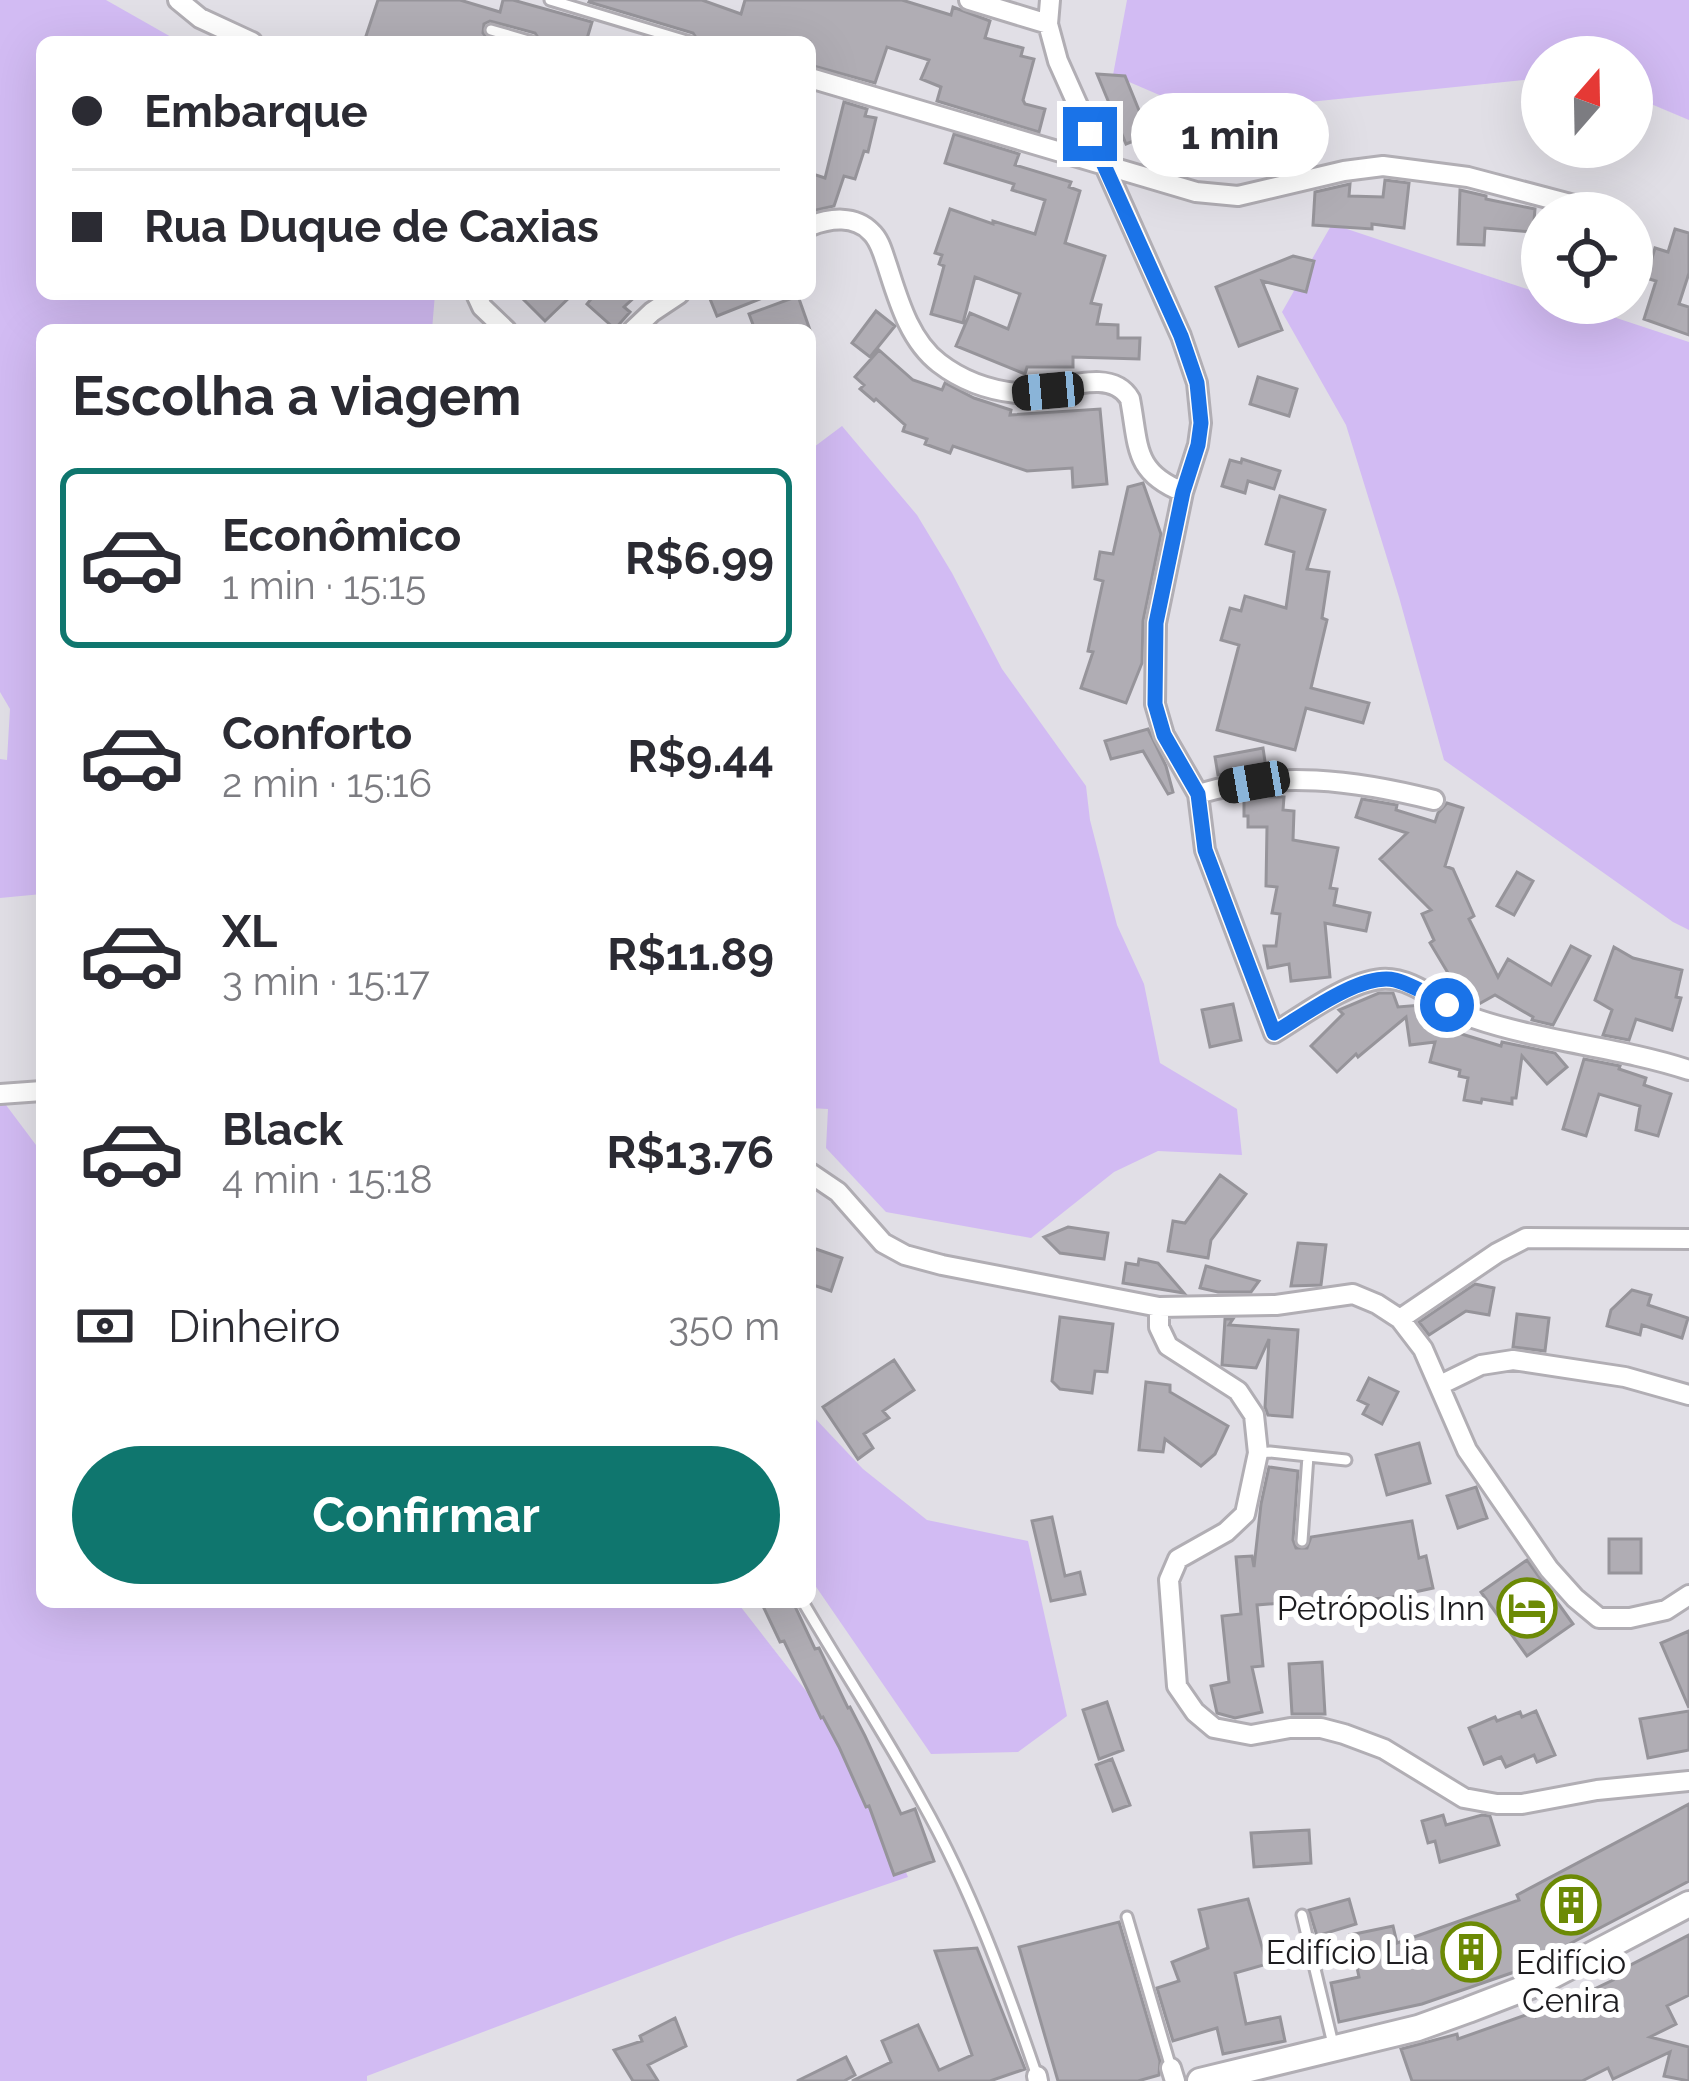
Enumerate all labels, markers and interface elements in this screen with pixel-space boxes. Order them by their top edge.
north arrow [1521,36,1653,168]
map controls [1521,36,1653,324]
text: Embarque [144,85,368,138]
callout: 1 min [1132,92,1330,176]
route end [1063,107,1117,161]
text: 1 min [1181,112,1279,158]
button: locate [1521,192,1653,324]
text: Rua Duque de Caxias [144,200,599,253]
text: Escolha a viagem [72,364,521,428]
car [1011,370,1085,412]
icon: car [78,504,186,612]
text: Econômico [222,509,461,562]
text: R$6.99 [625,532,774,585]
text: 1 min · 15:15 [222,562,426,608]
icon: car [78,702,186,810]
text: Conforto [222,707,412,760]
text: R$9.44 [628,730,774,783]
car [1215,758,1293,806]
text: 2 min · 15:16 [222,760,432,806]
icon: car [78,900,186,1008]
text: XL [222,905,277,958]
text: R$11.89 [607,928,774,981]
text: 3 min · 15:17 [222,958,430,1004]
route start [1420,978,1474,1032]
icon: car [78,1098,186,1206]
text: Black [222,1103,343,1156]
text: R$13.76 [606,1126,774,1179]
text: 4 min · 15:18 [222,1156,433,1202]
icon: cash [72,1293,138,1359]
text: Dinheiro [168,1300,341,1353]
text: 350 m [668,1303,780,1349]
button: Confirmar [72,1446,780,1584]
hotel icon: Petrópolis Inn [1496,1577,1558,1639]
place label: Petrópolis Inn [1277,1589,1485,1628]
building icon: Edifício Cenira [1540,1874,1602,1936]
building icon: Edifício Lia [1440,1921,1502,1983]
place label: Edifício Lia [1266,1933,1429,1972]
place label: Edifício Cenira [1516,1943,1626,2020]

